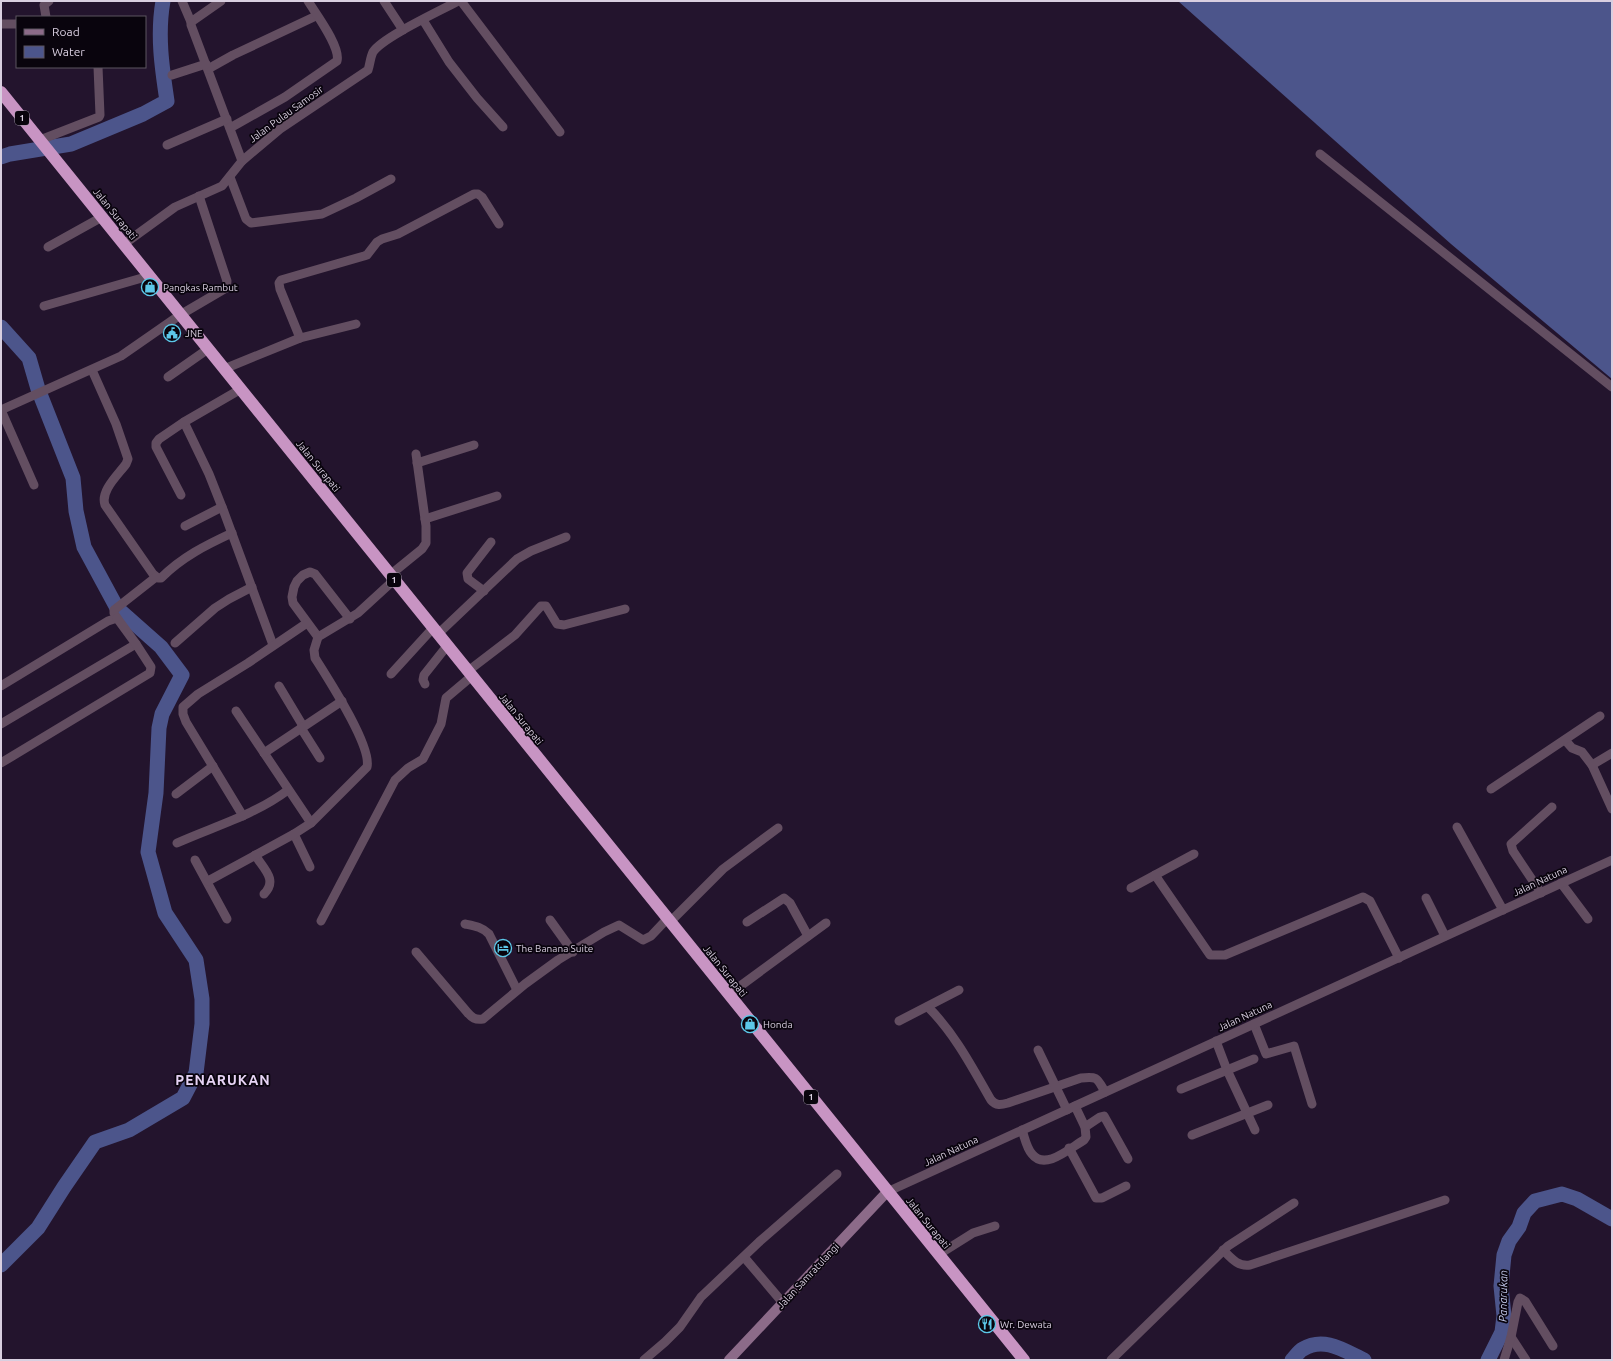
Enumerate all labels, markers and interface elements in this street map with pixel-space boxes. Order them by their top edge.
legend [16,16,146,68]
text: Road [52,25,80,38]
text: Water [52,45,85,58]
street label: Jalan Pulau Samosir [247,83,325,145]
road number: 1 [15,111,29,125]
street label: Jalan Surapati [91,186,139,242]
shop icon: Pangkas Rambut [140,277,160,297]
place label: Pangkas Rambut [163,282,238,293]
public building icon: JNE [162,323,182,343]
place label: JNE [185,328,203,339]
street label: Jalan Surapati [294,438,342,494]
road number: 1 [387,573,401,587]
street label: Jalan Surapati [497,691,545,747]
street label: Jalan Natuna [1511,864,1569,898]
hotel icon: The Banana Suite [493,938,513,958]
place label: The Banana Suite [516,943,593,954]
street label: Jalan Surapati [701,943,749,999]
street label: Jalan Natuna [1216,999,1274,1033]
shop icon: Honda [740,1014,760,1034]
place label: Honda [763,1019,793,1030]
district label: PENARUKAN [175,1072,271,1088]
road number: 1 [804,1090,818,1104]
street label: Jalan Natuna [922,1134,980,1168]
street label: Jalan Surapati [904,1195,952,1251]
street label: Jalan Samratulangi [775,1241,841,1311]
water label: Panarukan [1497,1270,1509,1322]
restaurant icon: Wr. Dewata [977,1314,997,1334]
place label: Wr. Dewata [1000,1319,1052,1330]

